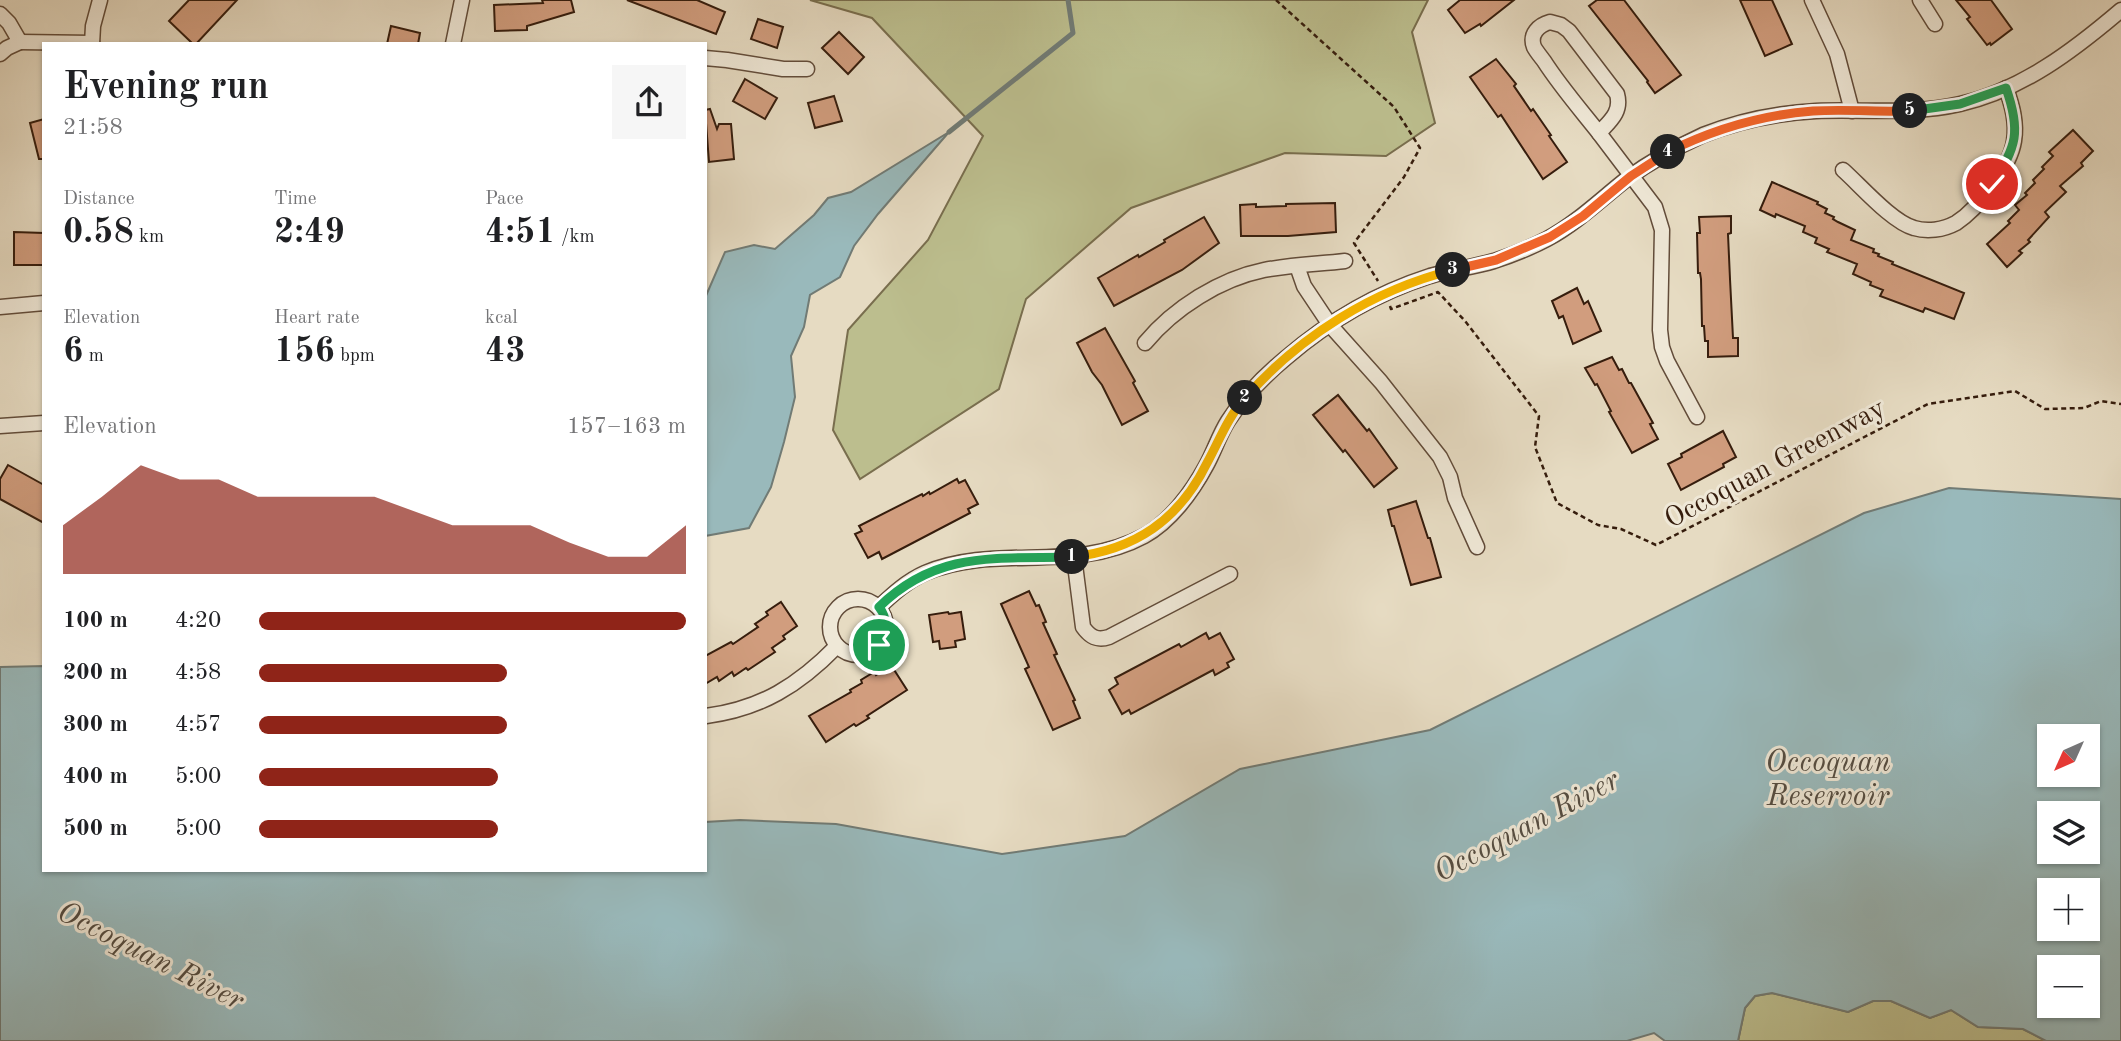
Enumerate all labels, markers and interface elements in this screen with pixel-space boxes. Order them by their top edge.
button: share [612,65,686,139]
text: Evening run [63,69,269,107]
pin: 5 [1892,94,1927,128]
text: 5 [1904,101,1915,120]
text: 21:58 [63,116,123,139]
pin: 4 [1650,134,1686,170]
text: 4 [1662,142,1673,161]
pin [1962,154,2022,214]
icon: check [1973,165,2011,203]
text: Distance [63,190,135,209]
text: Time [274,190,317,209]
text: Pace [485,190,524,209]
text: 0.58 [63,215,134,250]
text: 2:49 [274,215,345,250]
text: 4:51 [485,215,556,250]
text: km [134,228,164,247]
text: /km [556,228,595,247]
pin: 3 [1436,252,1470,288]
text: 3 [1447,260,1458,279]
text: Elevation [63,309,140,328]
text: Heart rate [274,309,359,328]
text: kcal [485,309,518,328]
text: 6 [63,334,83,369]
text: 156 [274,334,335,369]
text: 43 [485,334,526,369]
text: m [83,347,104,366]
text: bpm [335,347,375,366]
pin: 2 [1228,380,1262,416]
text: 2 [1239,388,1250,407]
street label: Occoquan Greenway [1661,395,1890,535]
text: Elevation [63,415,157,438]
text: 157–163 m [567,415,686,438]
pin: 1 [1054,540,1090,574]
text: 1 [1066,547,1077,566]
text: 100 m [63,609,128,632]
text: 4:20 [175,609,221,632]
pin [849,615,909,675]
icon: arrive [860,626,898,664]
text: 200 m [63,661,128,684]
text: 4:58 [175,661,221,684]
text: 300 m [63,713,128,736]
text: 4:57 [175,713,221,736]
north arrow [2037,724,2100,788]
map controls [2037,724,2100,1018]
water label: Occoquan Reservoir [1765,748,1891,812]
text: 400 m [63,765,128,788]
text: 5:00 [175,765,221,788]
water label: Occoquan River [1429,765,1625,888]
button: layers [2037,801,2100,864]
text: 500 m [63,817,128,840]
text: 5:00 [175,817,221,840]
button: + [2037,878,2100,941]
water label: Occoquan River [52,897,249,1017]
button: − [2037,955,2100,1018]

